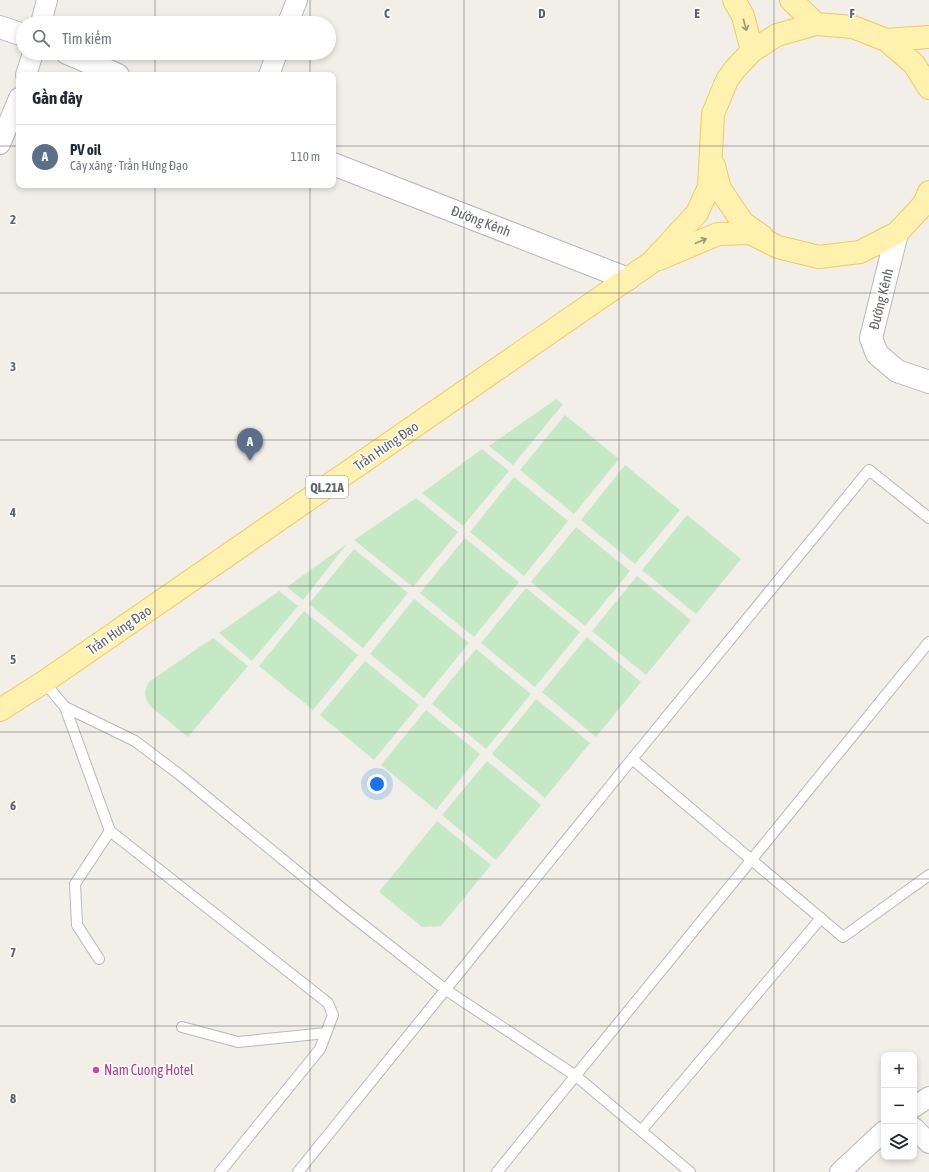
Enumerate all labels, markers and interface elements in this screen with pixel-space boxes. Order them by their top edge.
text: C [384,6,390,21]
text: D [538,6,546,21]
text: E [694,6,700,21]
text: F [849,6,855,21]
search box [16,16,336,60]
one-way arrow [742,18,749,31]
icon: search [30,27,52,49]
text: Tìm kiếm [62,30,112,47]
text: Gần đây [32,88,83,108]
text: PV oil [70,141,101,158]
text: A [42,149,48,164]
text: 110 m [291,149,320,164]
text: Cây xăng · Trần Hưng Đạo [70,158,188,173]
street label: Đường Kênh [449,202,513,240]
text: 2 [10,212,16,227]
one-way arrow [694,237,706,244]
street label: Đường Kênh [866,267,896,331]
text: 3 [10,359,16,374]
street label: Trần Hưng Đạo [350,417,421,474]
pin: A [237,428,263,461]
road number: QL.21A [306,476,348,498]
text: 4 [9,505,16,520]
street label: Trần Hưng Đạo [83,601,154,658]
text: 5 [10,652,16,667]
your location [367,774,387,794]
text: 6 [10,798,16,813]
text: 7 [10,945,16,960]
map controls [881,1052,917,1160]
button: + [881,1052,917,1088]
place label: Nam Cuong Hotel [104,1062,194,1078]
marker: Nam Cuong Hotel [91,1065,101,1075]
button: − [881,1088,917,1124]
text: 8 [10,1091,16,1106]
button: layers [881,1124,917,1160]

